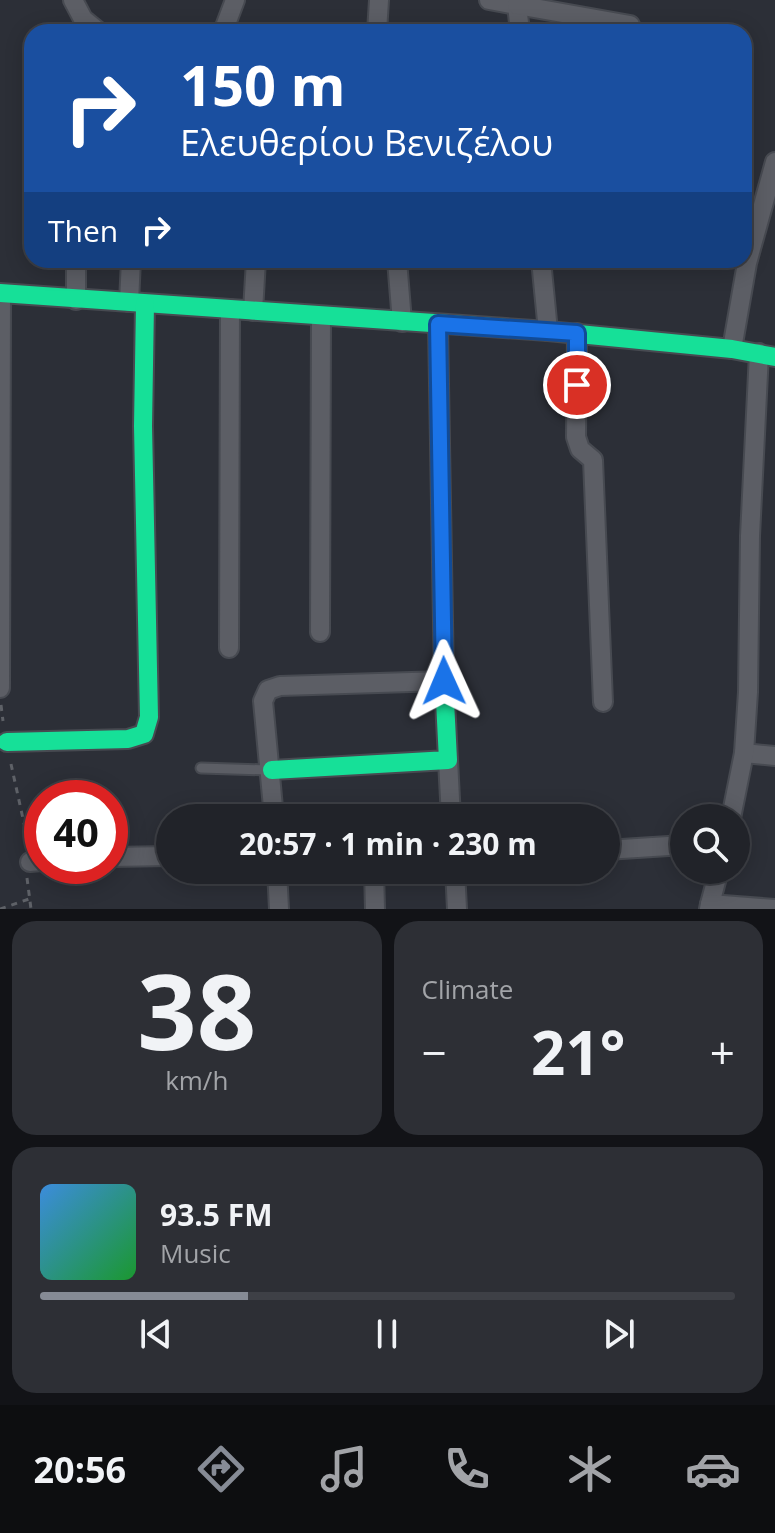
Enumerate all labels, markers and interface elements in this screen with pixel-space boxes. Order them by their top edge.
text: 150 m [180,46,346,122]
icon: right [48,56,152,160]
text: Ελευθερίου Βενιζέλου [180,118,553,167]
icon: right [134,208,178,252]
text: Then [48,210,118,251]
pin [543,351,611,419]
icon: arrive [555,363,599,407]
position arrow [402,639,486,723]
speed limit sign: 40 [24,780,128,884]
map controls [670,804,750,884]
button: search [670,804,750,884]
text: 20:57 · 1 min · 230 m [239,823,537,864]
text: 38 [137,939,256,1080]
text: Climate [422,971,513,1007]
text: 21° [531,1011,625,1093]
text: − [422,1022,447,1082]
text: + [710,1022,735,1082]
text: km/h [165,1062,228,1098]
text: 93.5 FM [160,1194,273,1235]
text: Music [160,1235,231,1271]
icon: previous [134,1312,178,1356]
icon: pause [365,1312,409,1356]
icon: next [597,1312,641,1356]
icon: directions [193,1441,249,1497]
icon: music [316,1441,372,1497]
icon: phone [439,1441,495,1497]
icon: climate [562,1441,618,1497]
icon: car [685,1441,741,1497]
text: 20:56 [34,1445,126,1494]

